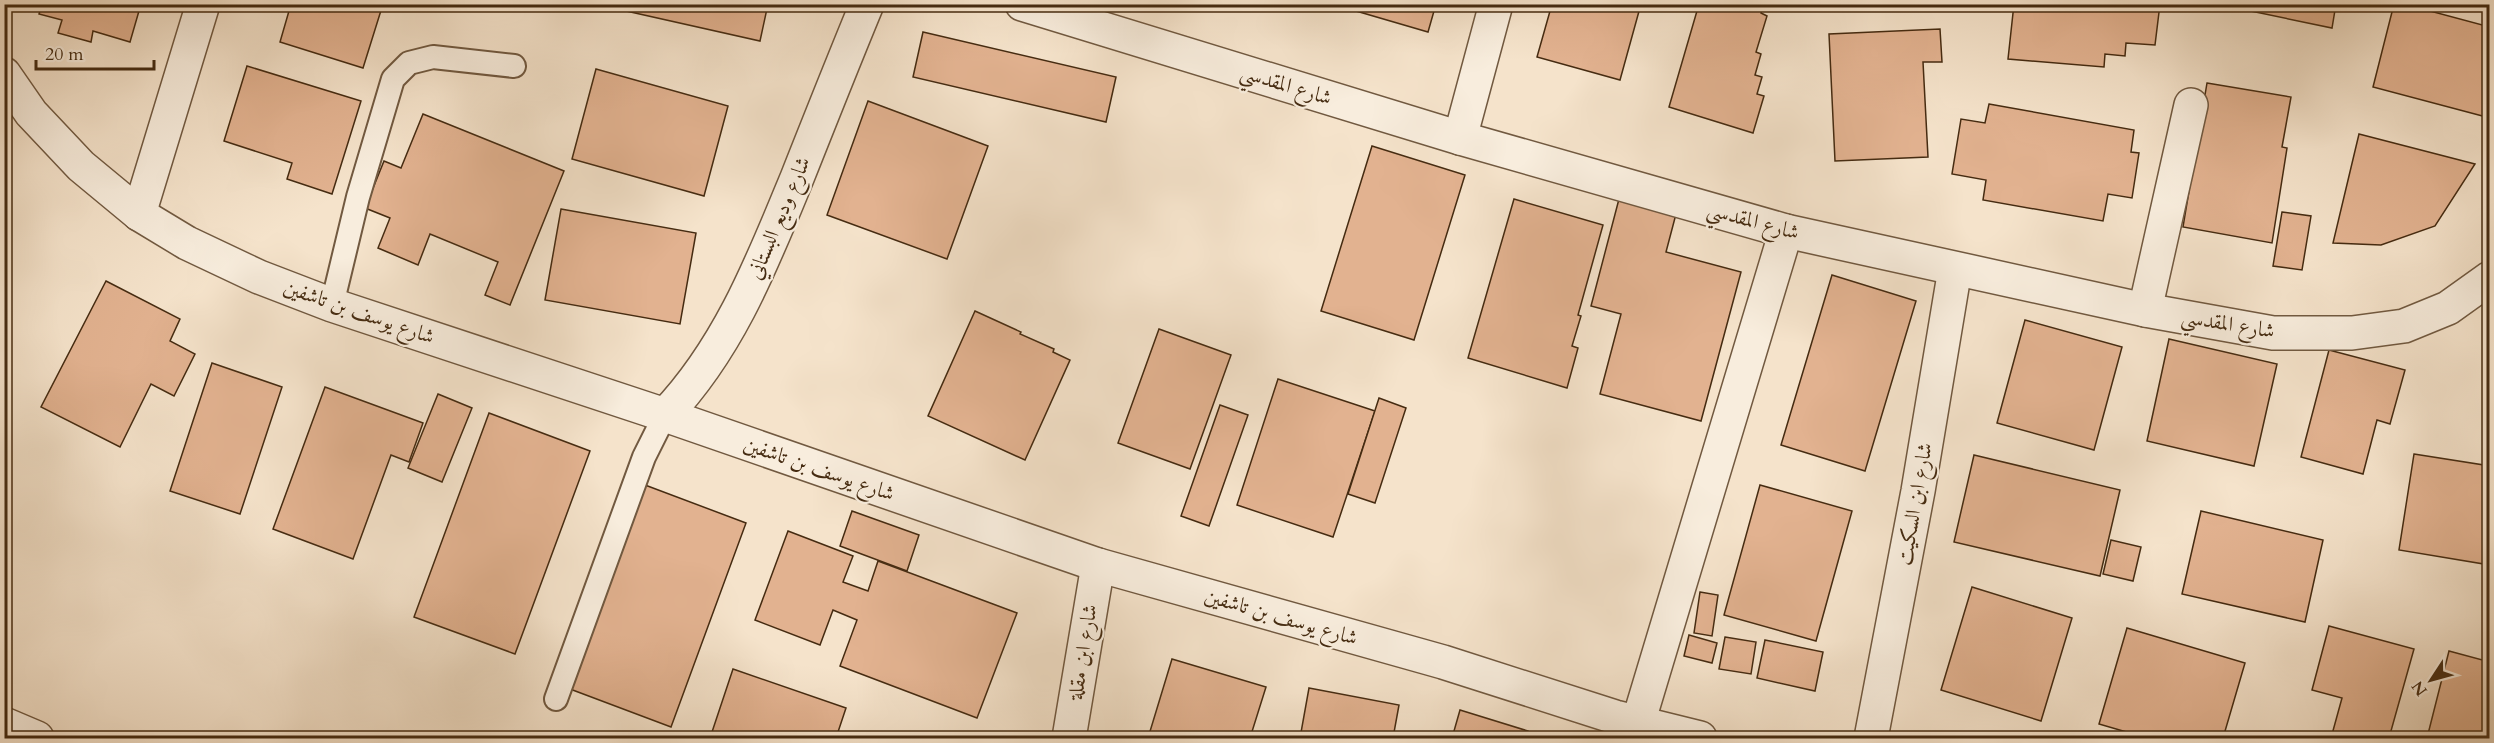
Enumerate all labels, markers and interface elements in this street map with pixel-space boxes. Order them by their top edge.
scale bar [36,33,154,71]
text: 20 m [45,42,84,67]
street label: شارع المقدسي [1235,57,1335,117]
street label: شارع وديع البستاني [740,152,822,285]
street label: شارع المقدسي [1702,195,1802,252]
street label: شارع يوسف بن تاشفين [279,273,438,354]
street label: شارع المقدسي [2178,302,2277,351]
street label: شارع يوسف بن تاشفين [739,430,898,511]
street label: شارع ابن السكيت [1890,440,1943,568]
street label: شارع يوسف بن تاشفين [1200,581,1361,656]
street label: شارع ابن مقلة [1061,602,1108,703]
north arrow [2401,650,2461,710]
text: N [2407,676,2433,700]

